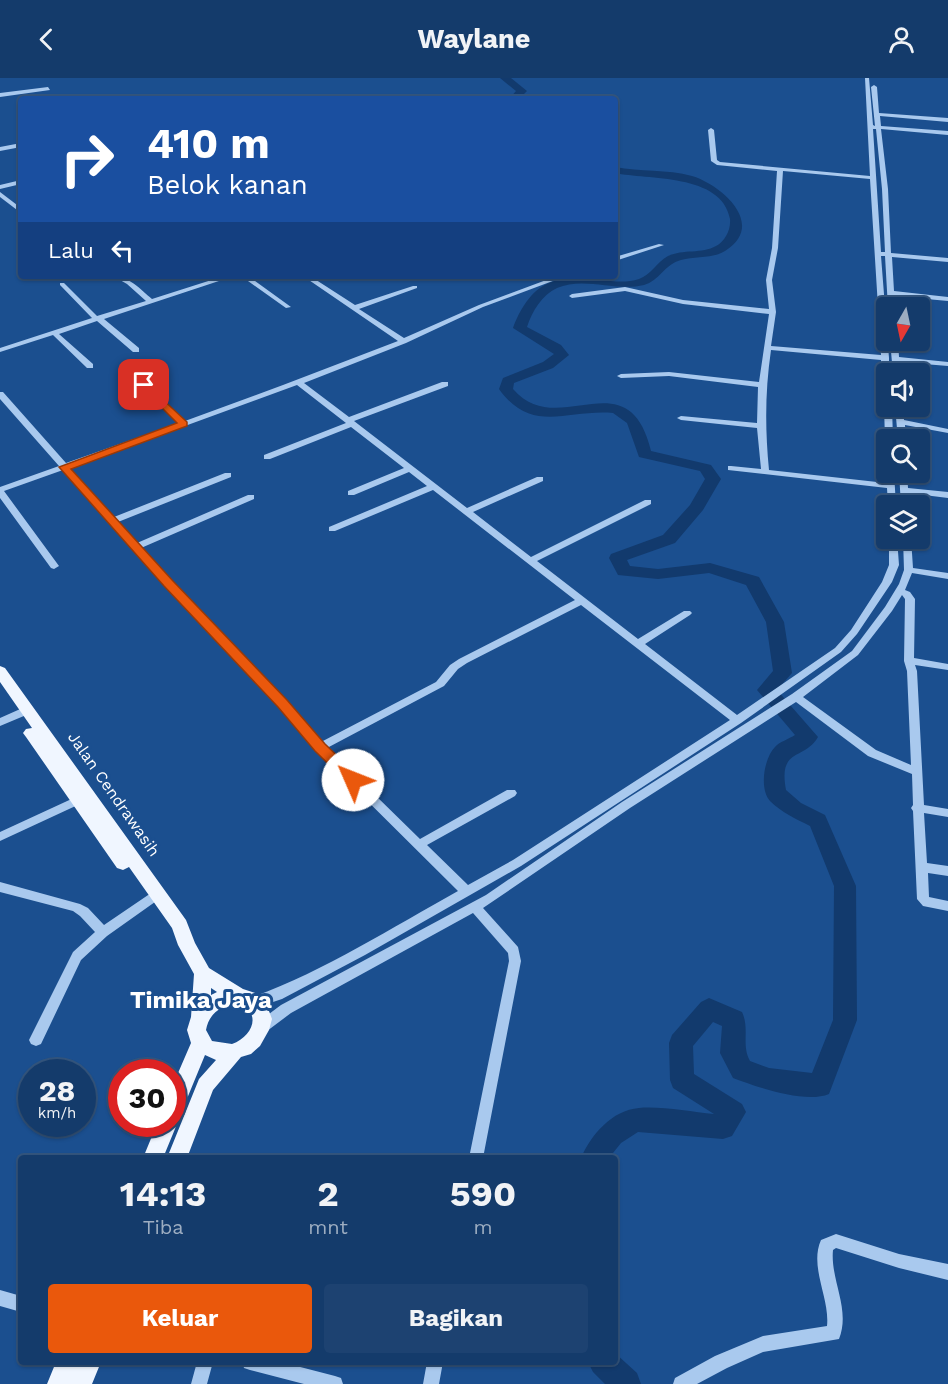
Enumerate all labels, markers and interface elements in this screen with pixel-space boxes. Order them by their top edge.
icon: back [30,23,63,56]
text: Waylane [418,23,530,55]
icon: person [885,23,918,56]
text: 410 m [147,119,270,168]
icon: right [48,120,126,198]
text: Belok kanan [147,169,308,201]
icon: left [106,234,139,267]
text: Lalu [48,238,94,263]
north arrow [876,297,930,351]
map controls [876,297,930,549]
pin [118,359,169,410]
button: sound [876,363,930,417]
icon: arrive [127,368,160,401]
button: search [876,429,930,483]
button: layers [876,495,930,549]
street label: Jalan Cendrawasih [64,728,164,860]
position arrow [321,748,385,812]
district label: Timika Jaya [130,986,272,1014]
speed limit sign: 30 [108,1059,186,1137]
text: 28 [39,1073,75,1108]
text: km/h [38,1104,76,1122]
text: 14:13 [120,1173,206,1215]
text: 2 [317,1173,339,1215]
text: 590 [450,1173,516,1215]
text: Tiba [143,1215,184,1239]
text: mnt [308,1215,348,1239]
text: m [473,1215,492,1239]
button: Keluar [48,1284,312,1353]
button: Bagikan [324,1284,588,1353]

